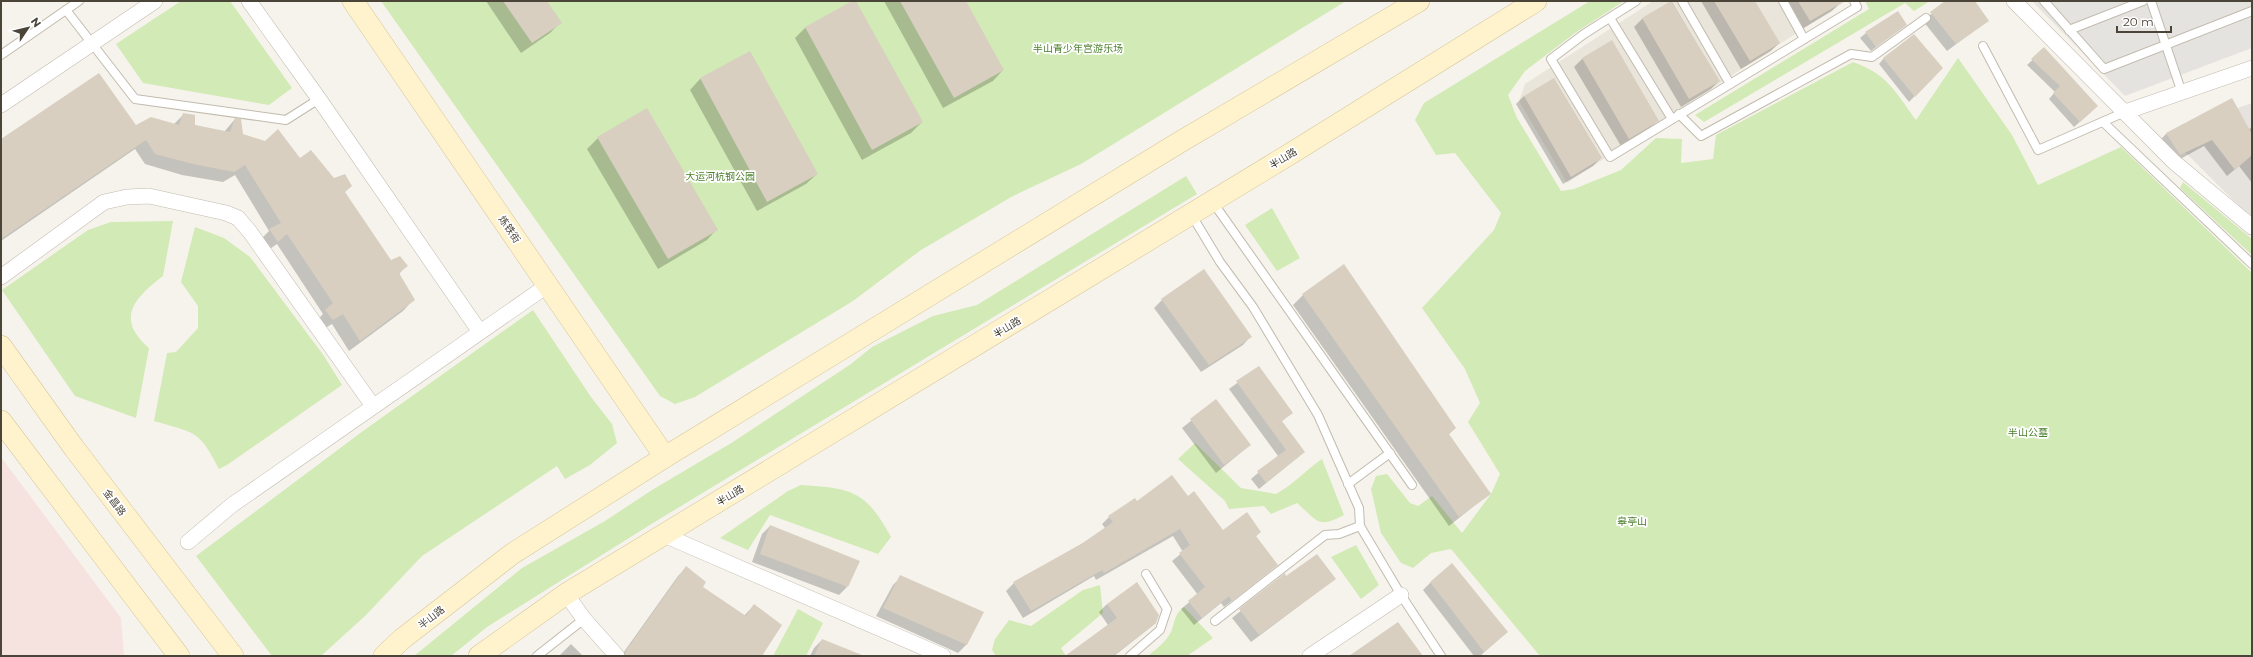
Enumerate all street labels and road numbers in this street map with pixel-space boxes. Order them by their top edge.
street label: 半山路 [1267,145,1299,172]
street label: 炼铁街 [496,213,523,245]
street label: 半山路 [991,314,1023,341]
street label: 半山路 [714,482,746,509]
street label: 金昌路 [100,486,129,518]
street label: 半山路 [415,603,447,632]

